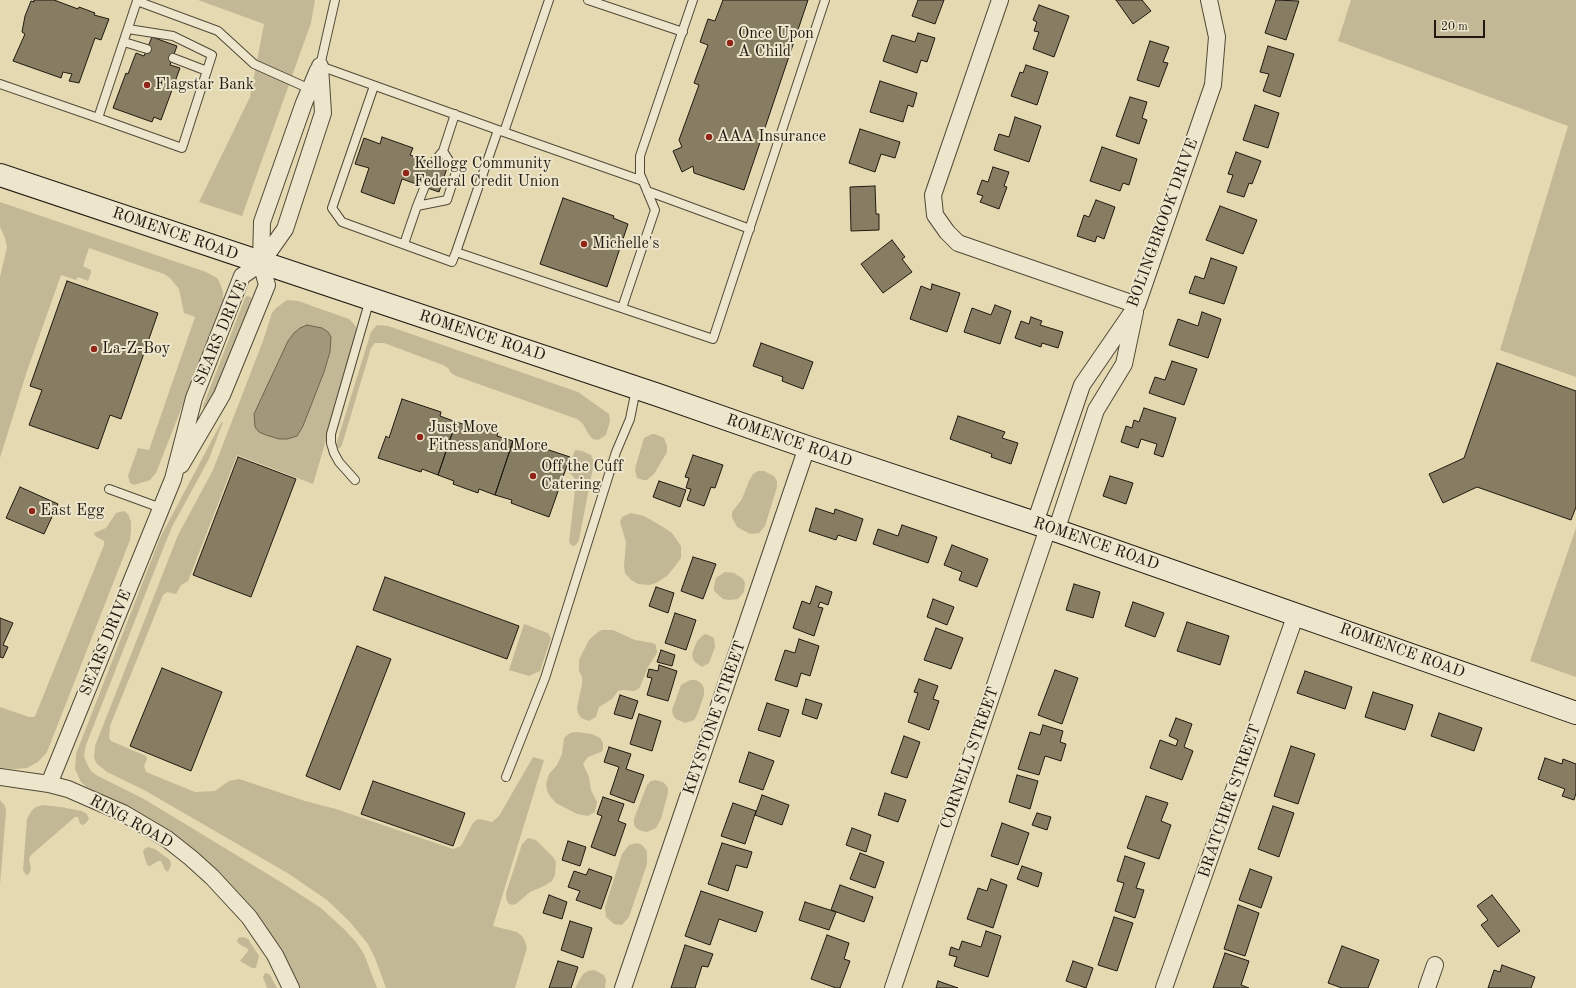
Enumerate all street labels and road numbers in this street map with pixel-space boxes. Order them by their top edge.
street label: BOLINGBROOK DRIVE [1124,136,1202,310]
street label: ROMENCE ROAD [109,203,241,265]
street label: SEARS DRIVE [190,277,252,389]
street label: ROMENCE ROAD [416,306,548,366]
street label: ROMENCE ROAD [723,410,855,472]
street label: ROMENCE ROAD [1030,513,1162,575]
street label: SEARS DRIVE [76,587,136,699]
street label: ROMENCE ROAD [1337,619,1467,683]
street label: KEYSTONE STREET [680,639,750,797]
street label: CORNELL STREET [937,684,1003,832]
street label: BRATCHER STREET [1195,722,1265,880]
street label: RING ROAD [86,791,176,853]

